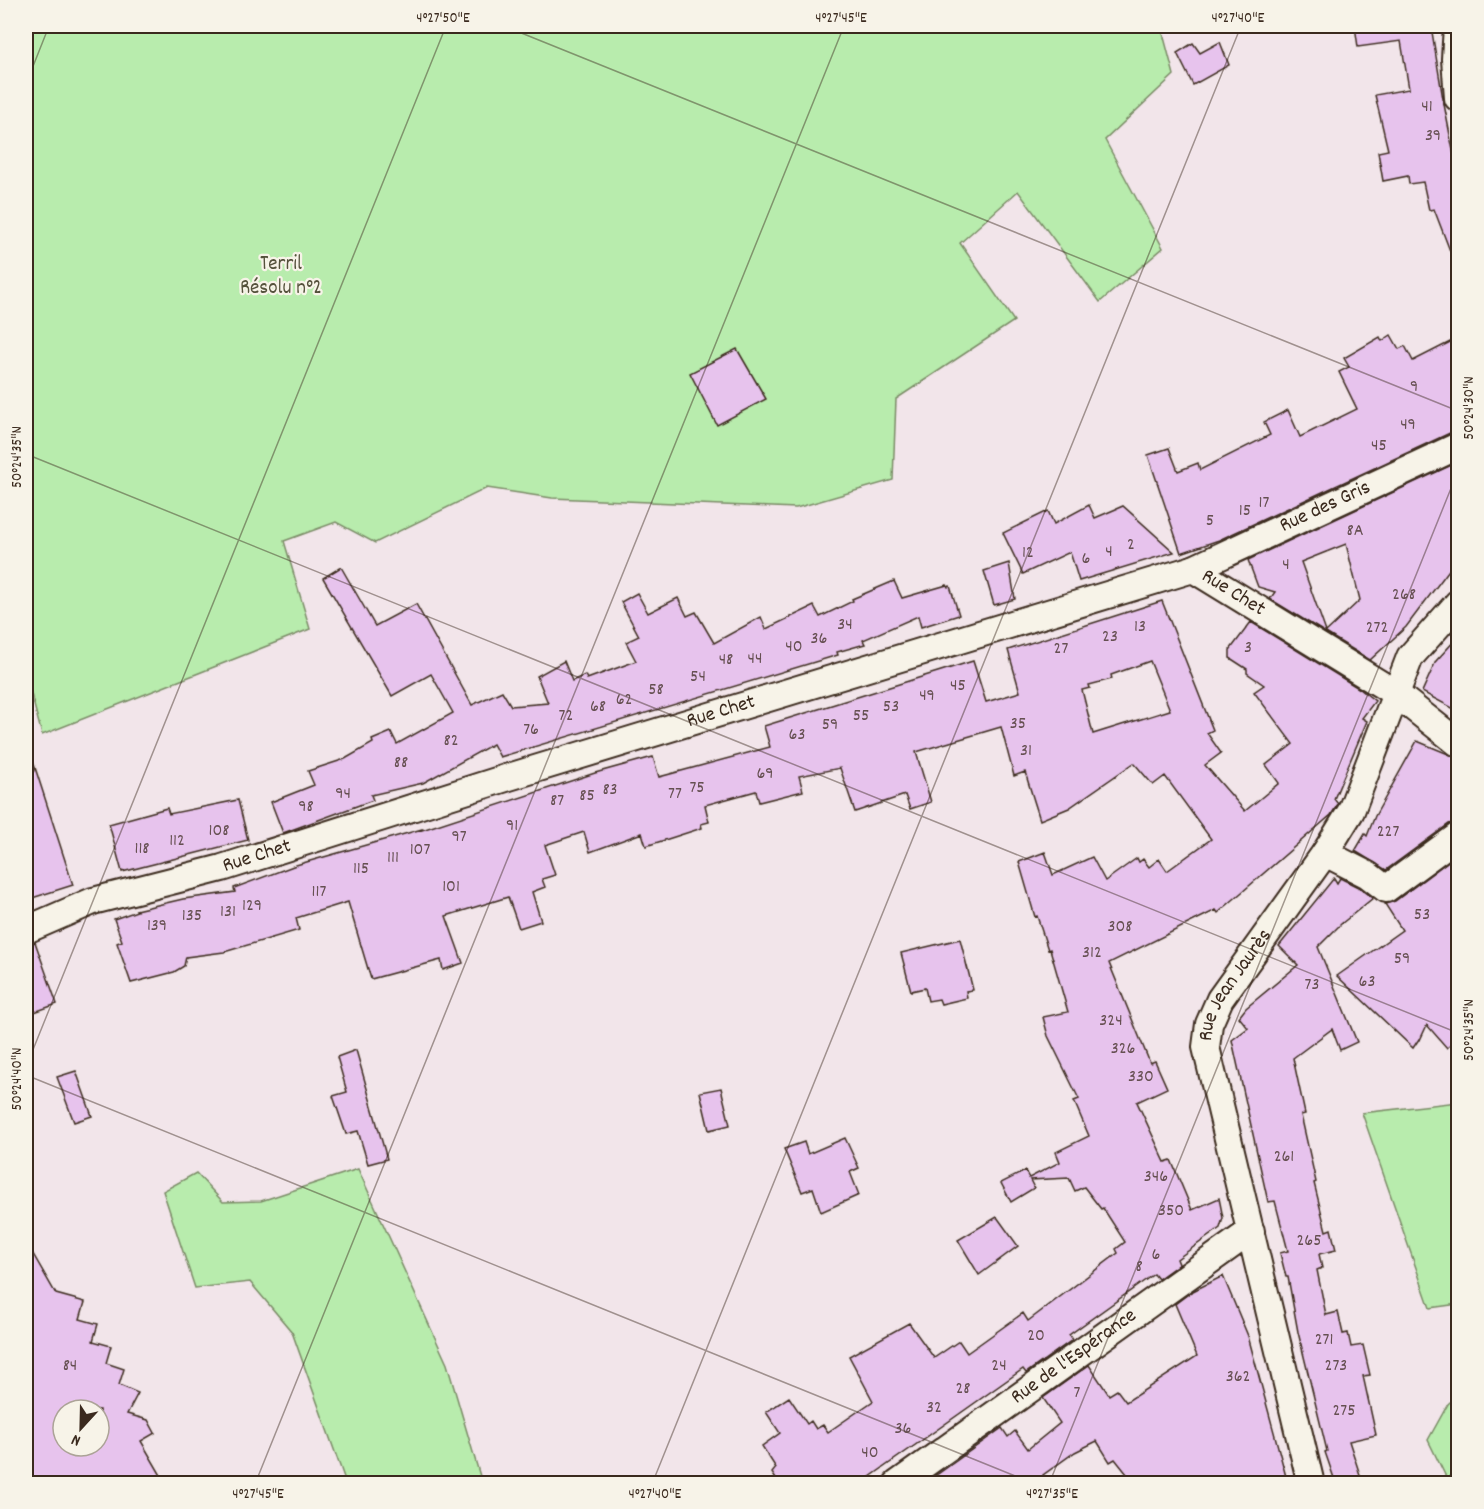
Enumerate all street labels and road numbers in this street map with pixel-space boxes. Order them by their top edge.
street label: Rue des Gris [1275,473,1376,542]
street label: Rue Chet [1195,562,1271,625]
street label: Rue Chet [683,688,759,737]
street label: Rue Chet [219,832,295,882]
street label: Rue Jean Jaurès [1192,923,1280,1043]
street label: Rue de l'Espérance [1005,1302,1144,1413]

